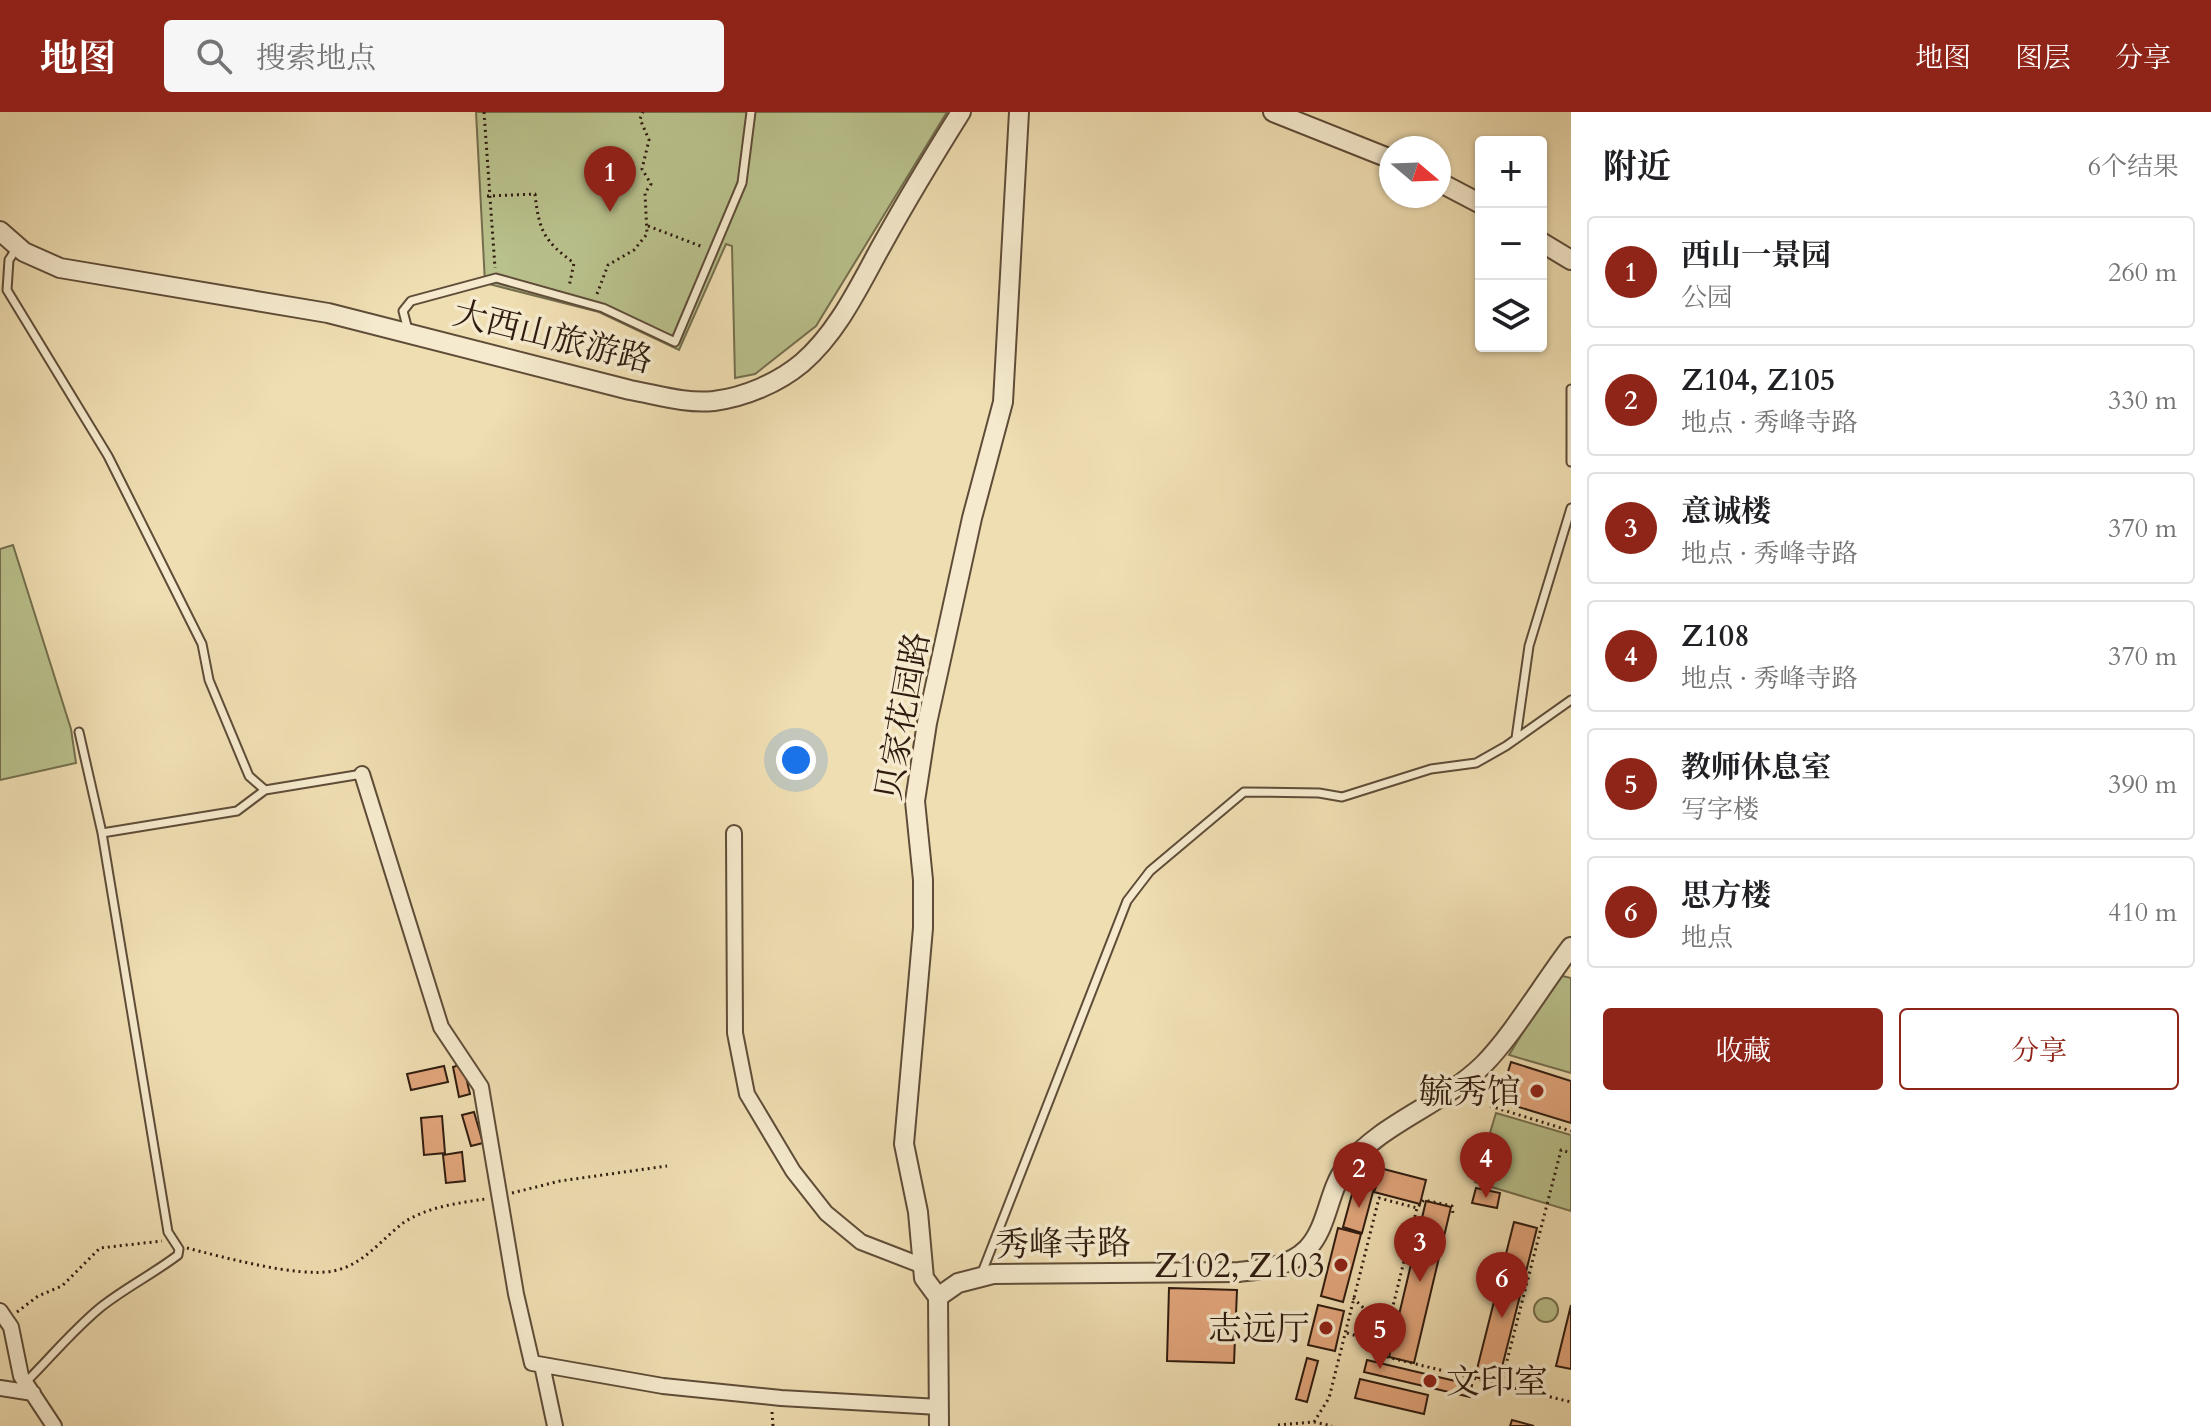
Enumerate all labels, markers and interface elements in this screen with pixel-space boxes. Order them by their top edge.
search box [164,20,724,92]
text: 地图 [40,33,116,85]
icon: search [192,34,236,78]
text: 搜索地点 [256,38,376,79]
text: 地图 [1915,39,1971,77]
text: 图层 [2015,39,2071,77]
text: 分享 [2115,39,2171,77]
north arrow [1379,136,1451,208]
map controls [1475,136,1547,352]
button: + [1475,136,1547,208]
text: 附近 [1603,144,1671,190]
pin: 1 [584,146,636,212]
text: 6个结果 [2088,149,2179,184]
button: − [1475,208,1547,280]
text: 西山一景园 [1681,235,1831,276]
text: 1 [1624,255,1638,290]
text: 260 m [2108,255,2177,290]
button: layers [1475,280,1547,352]
text: 公园 [1681,280,1733,315]
street label: 大西山旅游路 [448,290,657,384]
text: Z104, Z105 [1681,360,1835,401]
text: 2 [1624,383,1638,418]
text: 330 m [2108,383,2177,418]
text: 地点 · 秀峰寺路 [1681,405,1858,440]
text: 意诚楼 [1681,491,1771,532]
text: 3 [1624,511,1638,546]
text: 370 m [2108,511,2177,546]
text: 地点 · 秀峰寺路 [1681,536,1858,571]
text: Z108 [1681,616,1750,657]
street label: 贝家花园路 [866,628,940,804]
text: 4 [1624,639,1638,674]
text: 370 m [2108,639,2177,674]
text: 地点 · 秀峰寺路 [1681,661,1858,696]
your location [776,740,816,780]
text: 教师休息室 [1681,747,1831,788]
text: 5 [1624,767,1638,802]
text: 390 m [2108,767,2177,802]
text: 写字楼 [1681,792,1759,827]
text: 思方楼 [1681,875,1771,916]
text: 6 [1624,895,1638,930]
text: 410 m [2108,895,2177,930]
text: 地点 [1681,920,1733,955]
button: 收藏 [1603,1008,1883,1090]
button: 分享 [1899,1008,2179,1090]
place label: 毓秀馆 [1419,1069,1521,1115]
marker: 毓秀馆 [1528,1082,1546,1100]
pin: 4 [1460,1132,1512,1198]
pin: 2 [1333,1142,1385,1208]
pin: 3 [1394,1216,1446,1282]
street label: 秀峰寺路 [995,1220,1131,1268]
place label: Z102, Z103 [1154,1243,1325,1289]
pin: 6 [1476,1252,1528,1318]
marker: Z102, Z103 [1332,1256,1350,1274]
pin: 5 [1354,1303,1406,1369]
place label: 志远厅 [1208,1306,1310,1352]
marker: 志远厅 [1317,1319,1335,1337]
place label: 文印室 [1446,1359,1548,1405]
marker: 文印室 [1421,1372,1439,1390]

